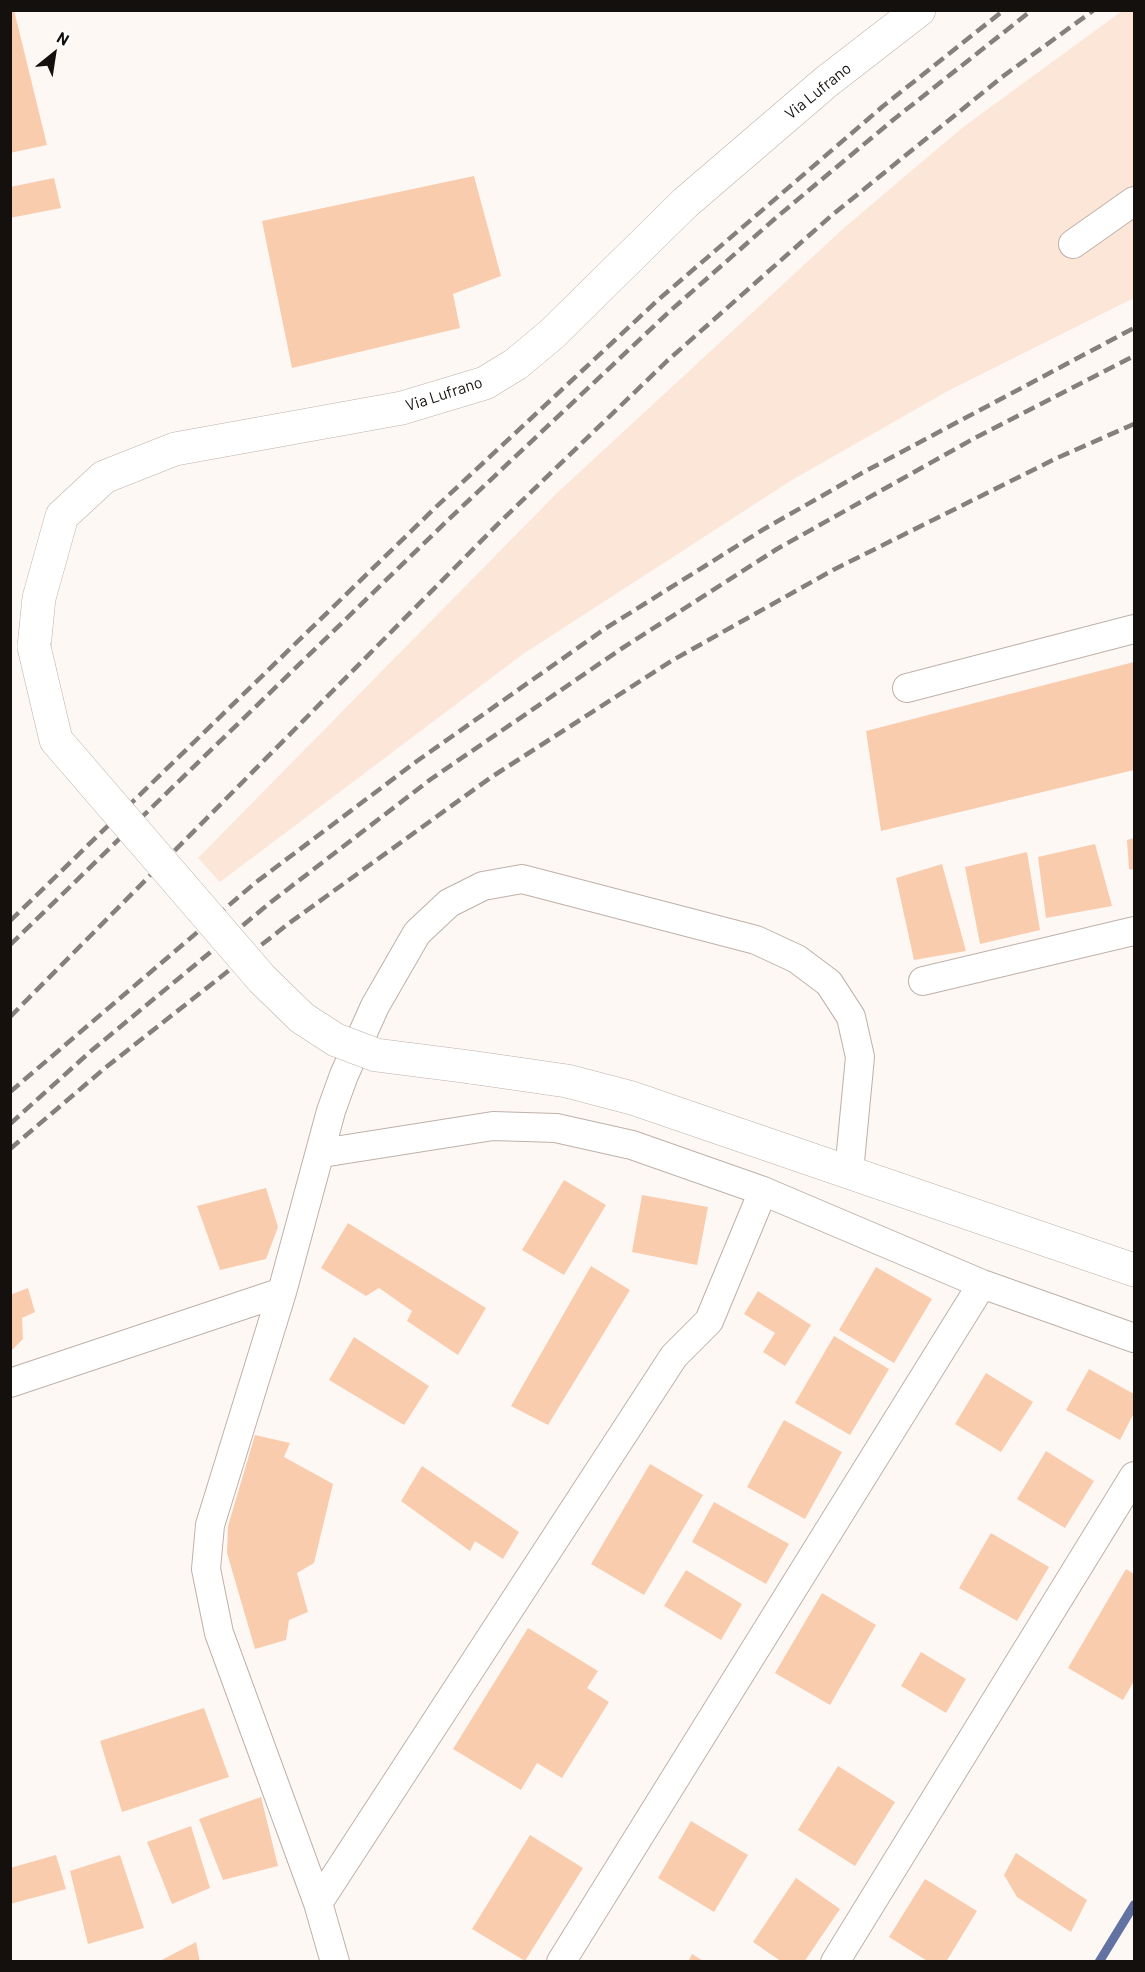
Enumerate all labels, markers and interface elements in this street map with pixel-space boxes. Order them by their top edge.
north arrow [24,24,84,84]
text: N [54,27,73,49]
street label: Via Lufrano [781,59,855,123]
street label: Via Lufrano [403,373,485,415]

